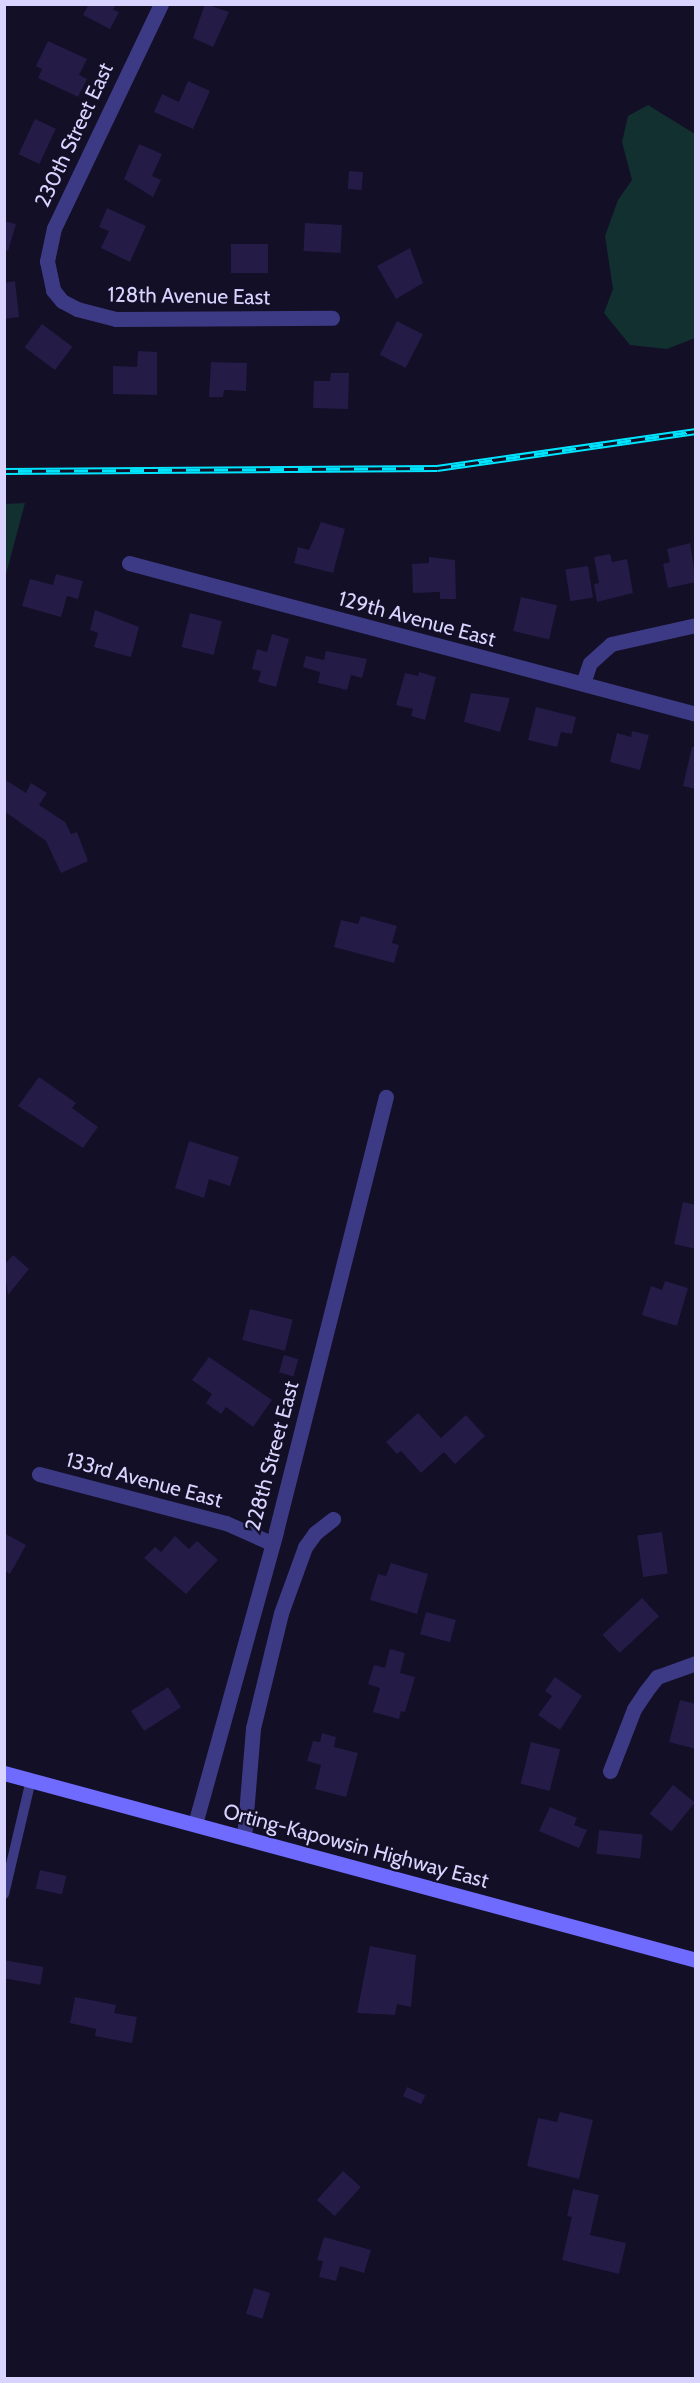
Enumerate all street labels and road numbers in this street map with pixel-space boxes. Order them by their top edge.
street label: 230th Street East [30,59,118,211]
street label: 128th Avenue East [108,282,270,310]
street label: 129th Avenue East [336,586,498,652]
street label: 228th Street East [240,1378,304,1534]
street label: 133rd Avenue East [63,1447,225,1513]
street label: Orting-Kapowsin Highway East [221,1798,491,1894]

